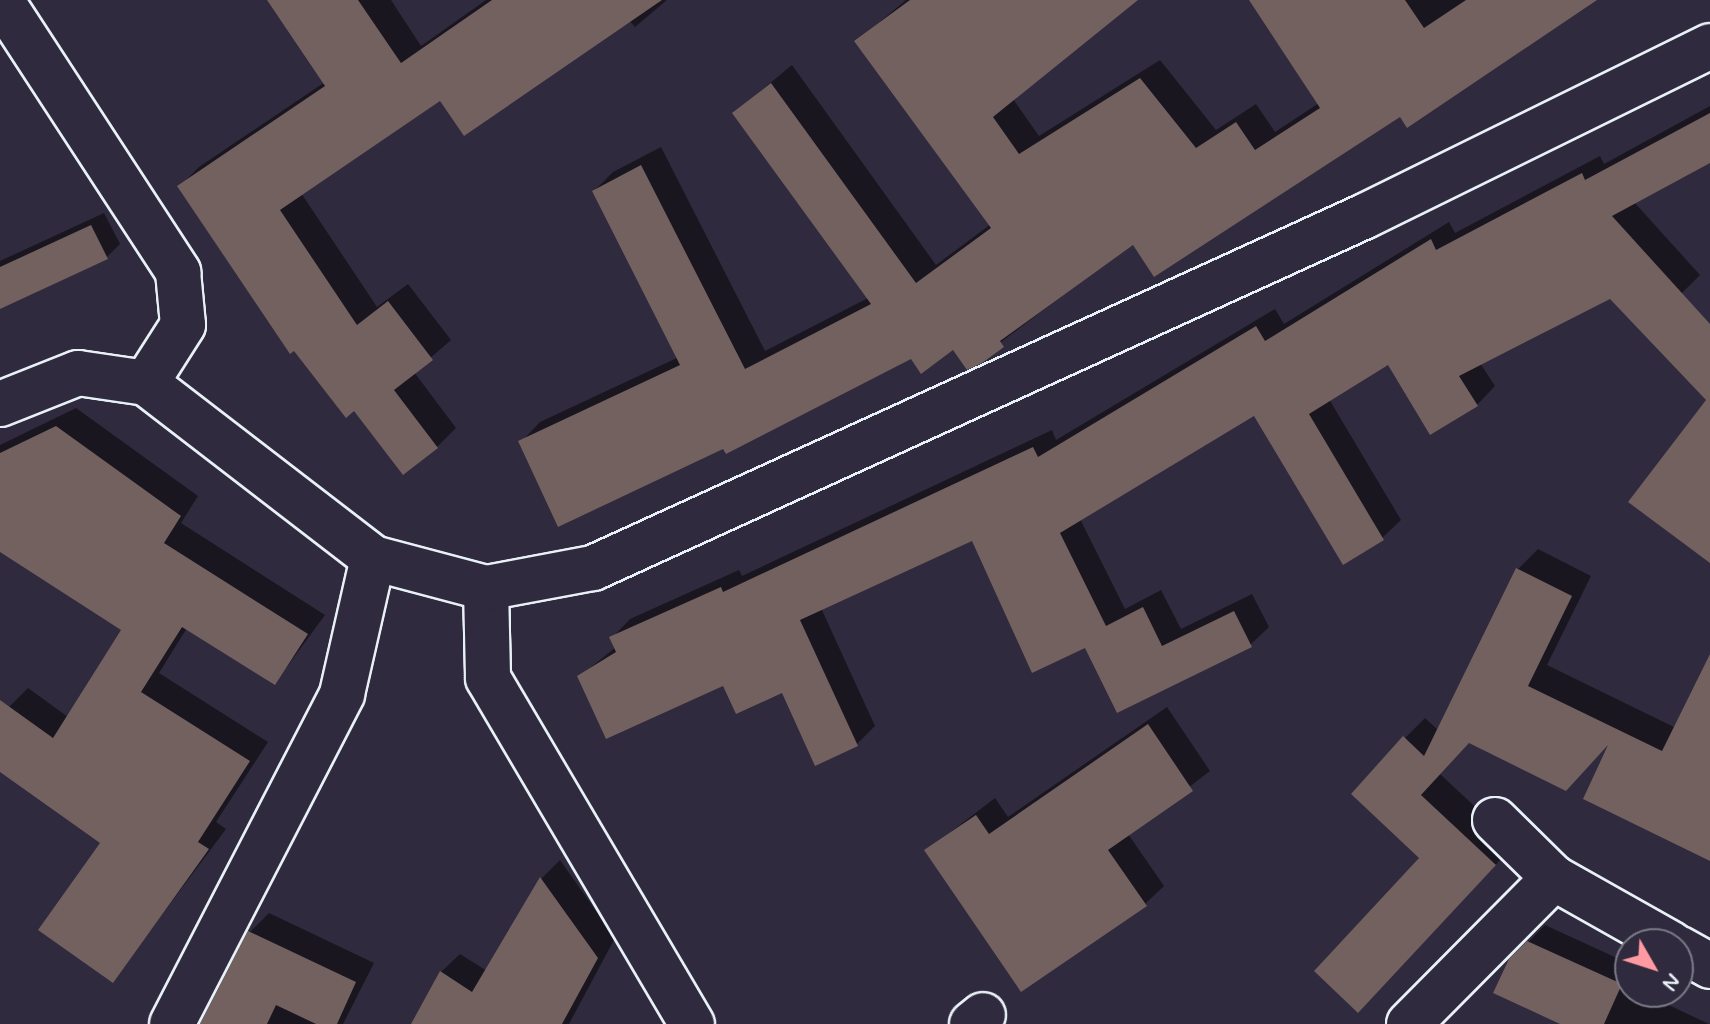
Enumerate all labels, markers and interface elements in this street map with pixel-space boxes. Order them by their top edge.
north arrow [1614,928,1694,1008]
text: N [1656,967,1687,996]

